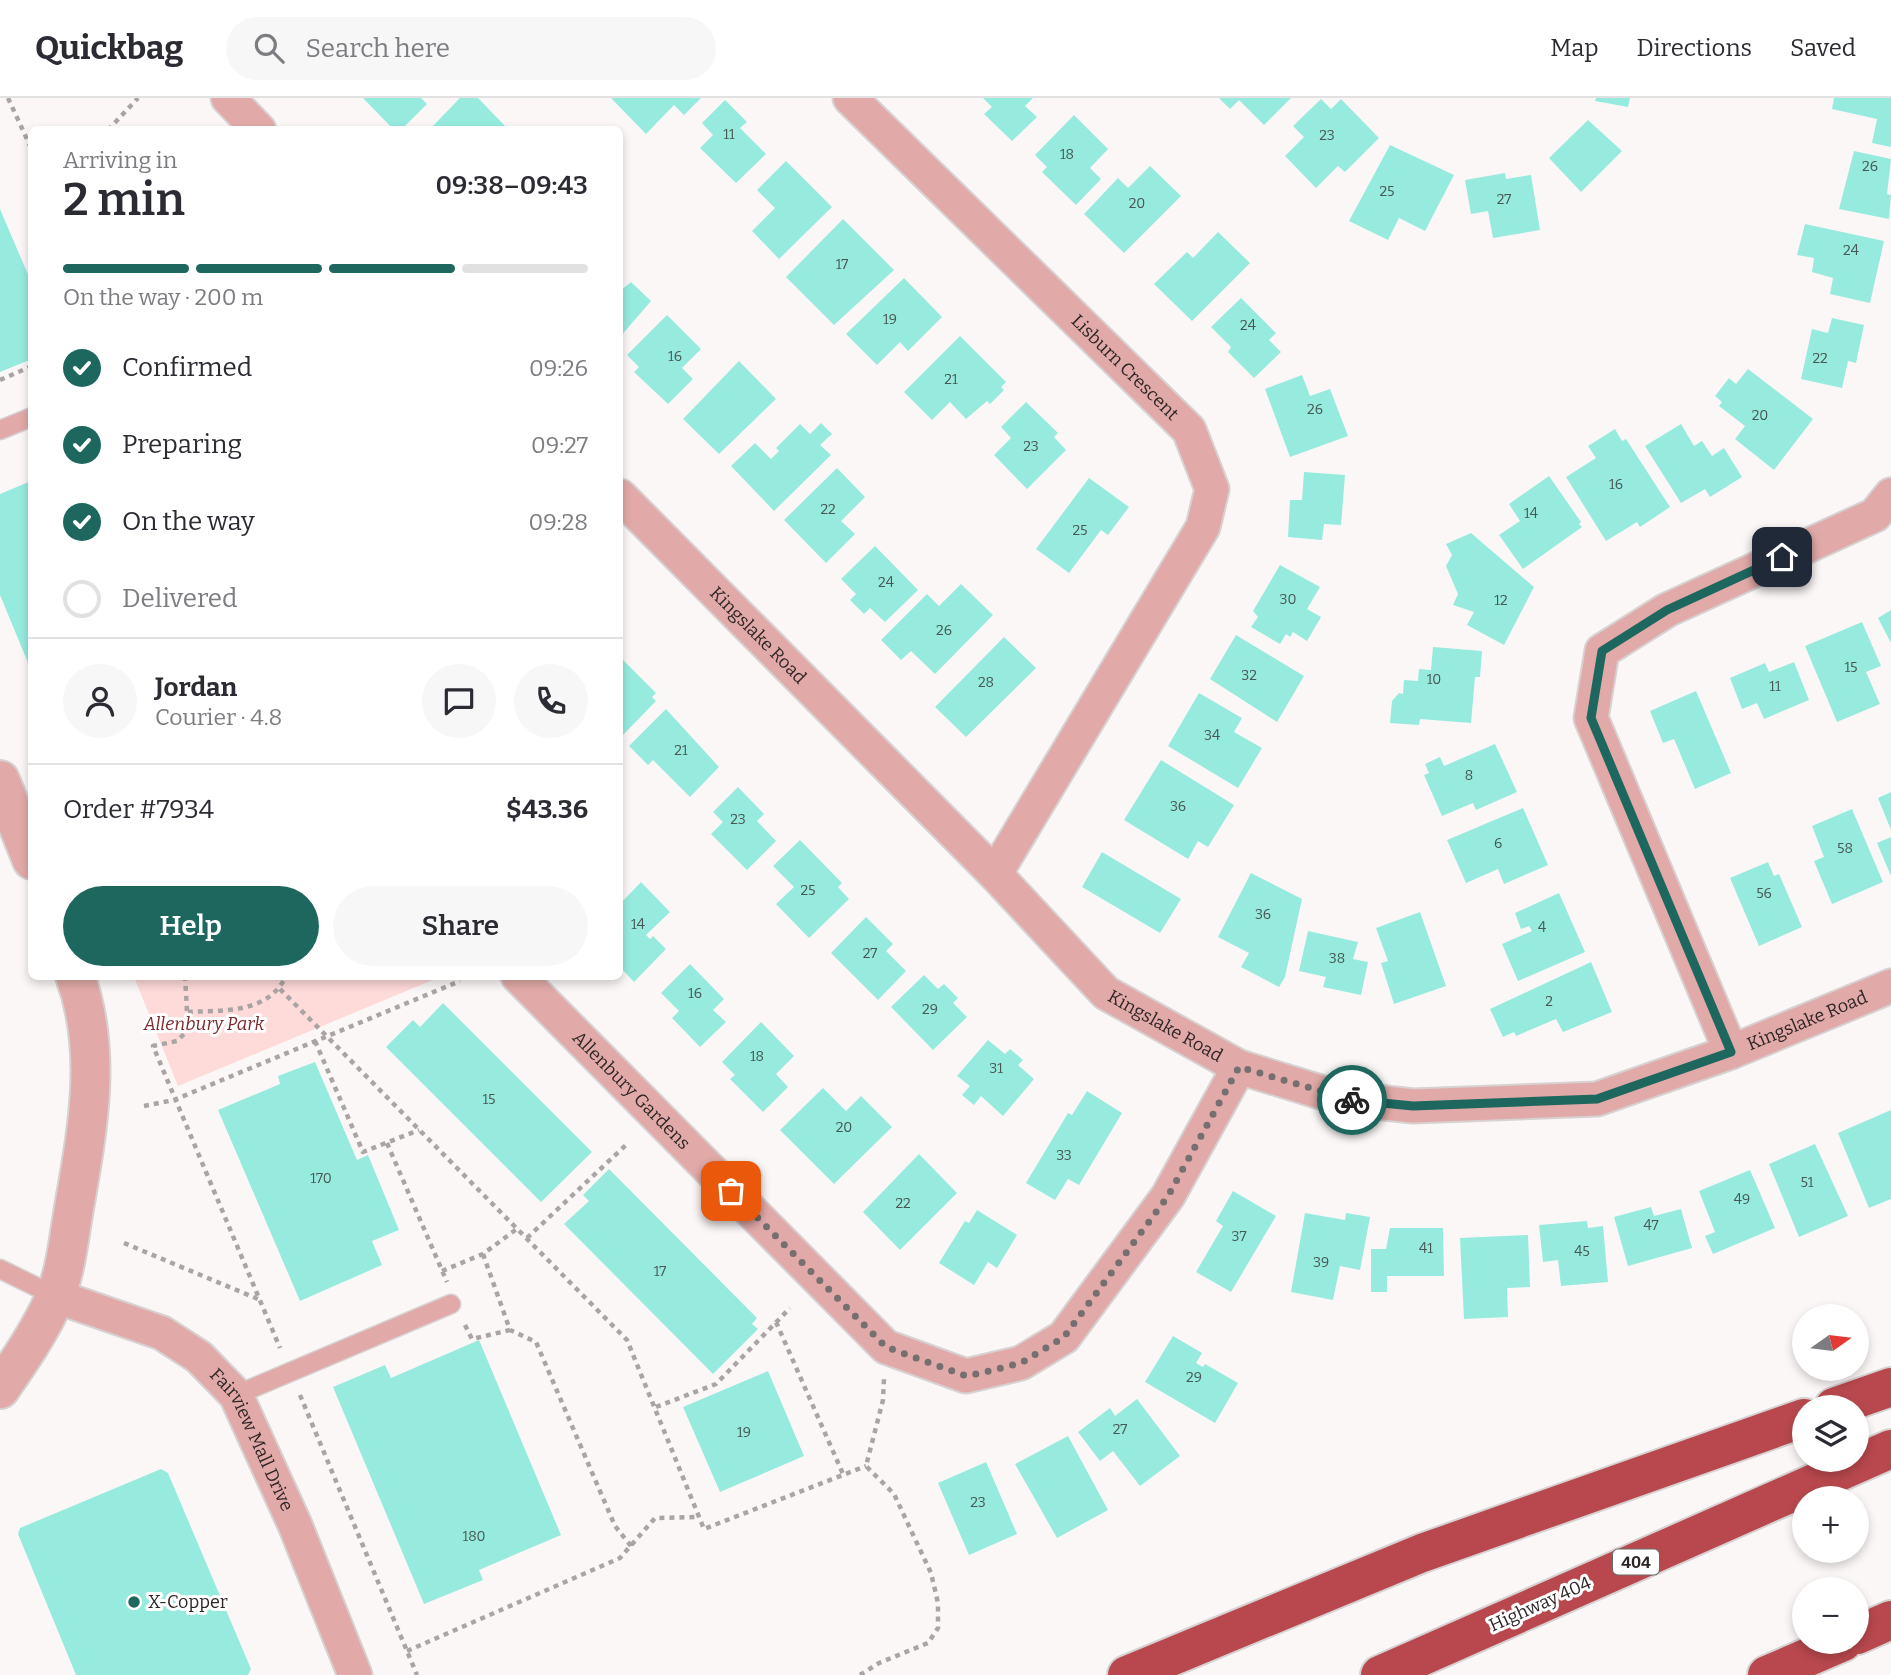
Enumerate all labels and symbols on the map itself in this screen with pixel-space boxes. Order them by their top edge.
house number: 11 [723,126,735,143]
house number: 23 [1319,127,1335,144]
house number: 18 [1060,146,1074,163]
house number: 26 [1862,158,1878,175]
house number: 25 [1379,183,1395,200]
house number: 27 [1497,191,1511,208]
house number: 20 [1129,195,1145,212]
house number: 24 [1843,242,1859,259]
house number: 17 [836,256,848,273]
street label: Lisburn Crescent [1067,310,1184,425]
house number: 19 [883,311,897,328]
house number: 24 [1240,317,1256,334]
house number: 16 [668,348,682,365]
house number: 22 [1812,350,1828,367]
house number: 21 [944,371,958,388]
house number: 26 [1307,401,1323,418]
house number: 20 [1752,407,1768,424]
house number: 23 [1023,438,1039,455]
house number: 16 [1609,476,1623,493]
house number: 22 [820,501,836,518]
house number: 14 [1524,505,1538,522]
house number: 25 [1072,522,1088,539]
pin [1752,527,1812,587]
house number: 24 [878,574,894,591]
street label: Kingslake Road [705,582,811,689]
house number: 30 [1280,591,1296,608]
house number: 12 [1494,592,1508,609]
house number: 26 [936,622,952,639]
house number: 15 [1844,659,1858,676]
house number: 32 [1241,667,1257,684]
house number: 10 [1427,671,1441,688]
house number: 28 [978,674,994,691]
house number: 11 [1769,678,1781,695]
house number: 34 [1204,727,1220,744]
house number: 21 [674,742,688,759]
house number: 8 [1465,767,1473,784]
house number: 36 [1170,798,1186,815]
house number: 23 [730,811,746,828]
house number: 6 [1494,835,1502,852]
house number: 58 [1837,840,1853,857]
house number: 25 [800,882,816,899]
house number: 56 [1756,885,1772,902]
house number: 36 [1255,906,1271,923]
house number: 14 [631,916,645,933]
house number: 4 [1538,919,1546,936]
house number: 27 [863,945,877,962]
house number: 38 [1329,950,1345,967]
house number: 16 [688,985,702,1002]
street label: Kingslake Road [1104,985,1227,1067]
street label: Kingslake Road [1744,986,1871,1055]
house number: 2 [1545,993,1553,1010]
house number: 29 [922,1001,938,1018]
park label: Allenbury Park [143,1013,264,1035]
street label: Allenbury Gardens [568,1026,695,1154]
house number: 18 [750,1048,764,1065]
house number: 31 [989,1060,1003,1077]
courier [1317,1065,1387,1135]
house number: 15 [482,1091,496,1108]
house number: 20 [836,1119,852,1136]
house number: 33 [1056,1147,1072,1164]
pin [701,1161,761,1221]
house number: 170 [310,1170,332,1187]
house number: 51 [1801,1174,1814,1191]
house number: 49 [1734,1191,1750,1208]
house number: 22 [895,1195,911,1212]
house number: 47 [1643,1217,1659,1234]
house number: 37 [1231,1228,1247,1245]
house number: 41 [1419,1240,1433,1257]
house number: 45 [1574,1243,1590,1260]
house number: 39 [1313,1254,1329,1271]
house number: 17 [654,1263,666,1280]
north arrow [1792,1304,1869,1381]
street label: Fairview Mall Drive [205,1364,298,1514]
house number: 29 [1186,1369,1202,1386]
house number: 27 [1113,1421,1127,1438]
house number: 19 [737,1424,751,1441]
house number: 23 [970,1494,986,1511]
house number: 180 [462,1528,486,1545]
road number: 404 [1613,1550,1659,1574]
street label: Highway 404 [1486,1572,1595,1636]
place label: X-Copper [148,1591,228,1613]
marker: X-Copper [126,1594,142,1610]

